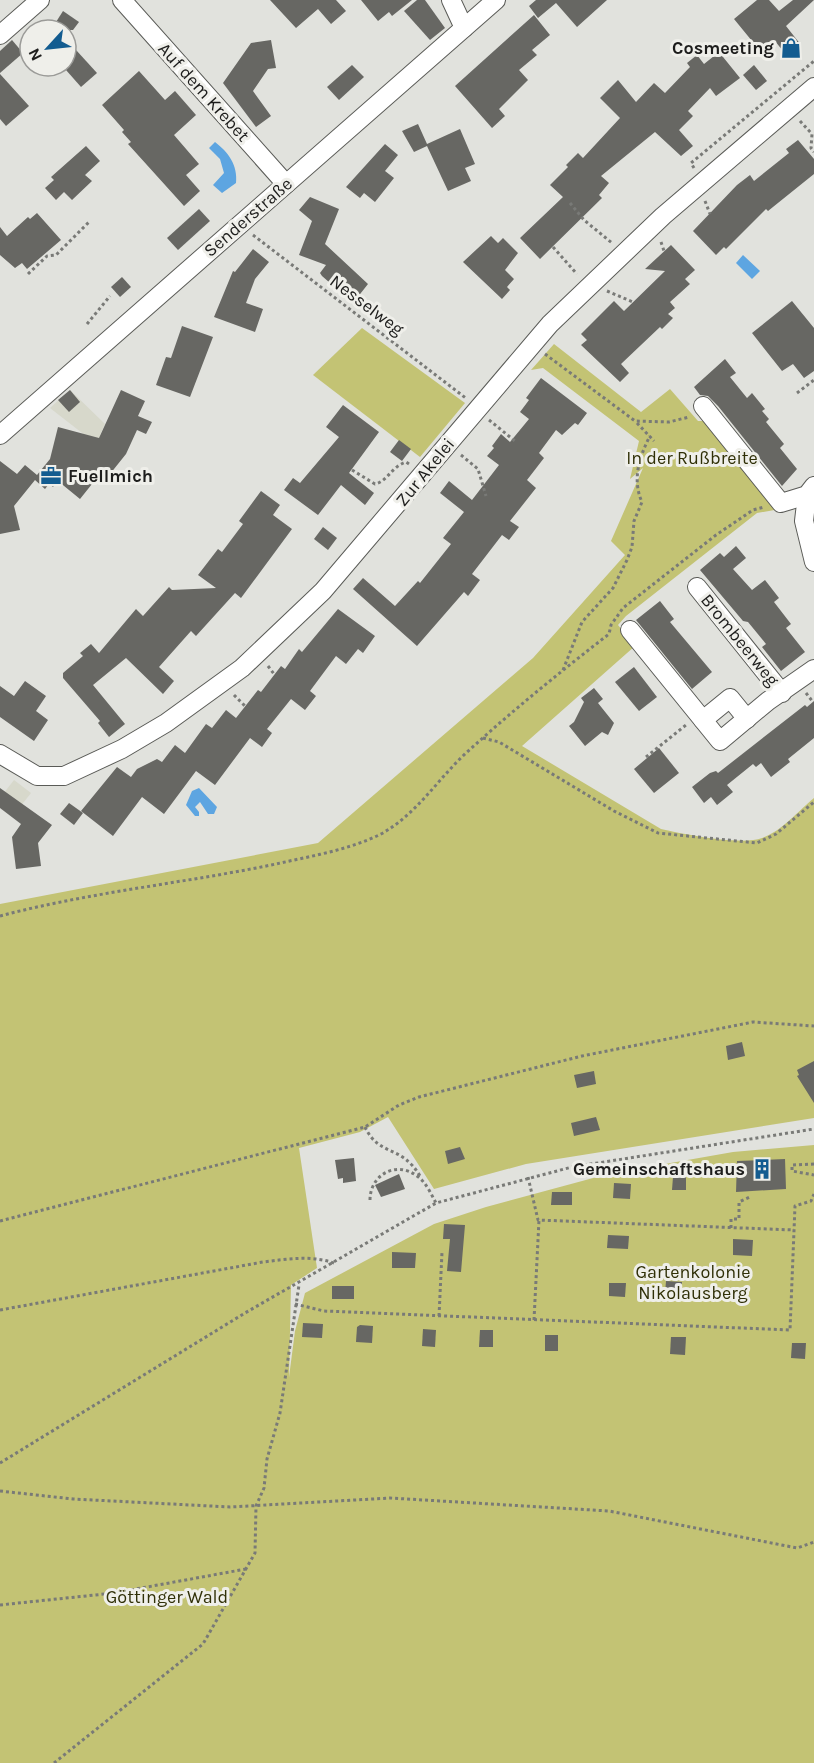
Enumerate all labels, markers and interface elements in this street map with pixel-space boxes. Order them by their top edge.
north arrow [18,18,78,78]
shop icon: Cosmeeting [779,36,803,60]
place label: Cosmeeting [672,37,775,59]
street label: Auf dem Krebet [154,38,255,146]
text: N [24,45,46,64]
street label: Senderstraße [199,173,297,261]
street label: Nesselweg [326,270,408,340]
street label: Zur Akelei [391,433,459,511]
park label: In der Rußbreite [626,447,758,469]
office icon: Fuellmich [39,464,63,488]
place label: Fuellmich [68,465,153,487]
street label: Brombeerweg [696,589,784,691]
building icon: Gemeinschaftshaus [750,1157,774,1181]
place label: Gemeinschaftshaus [573,1158,745,1180]
park label: Gartenkolonie Nikolausberg [635,1261,751,1304]
park label: Göttinger Wald [106,1586,228,1608]

